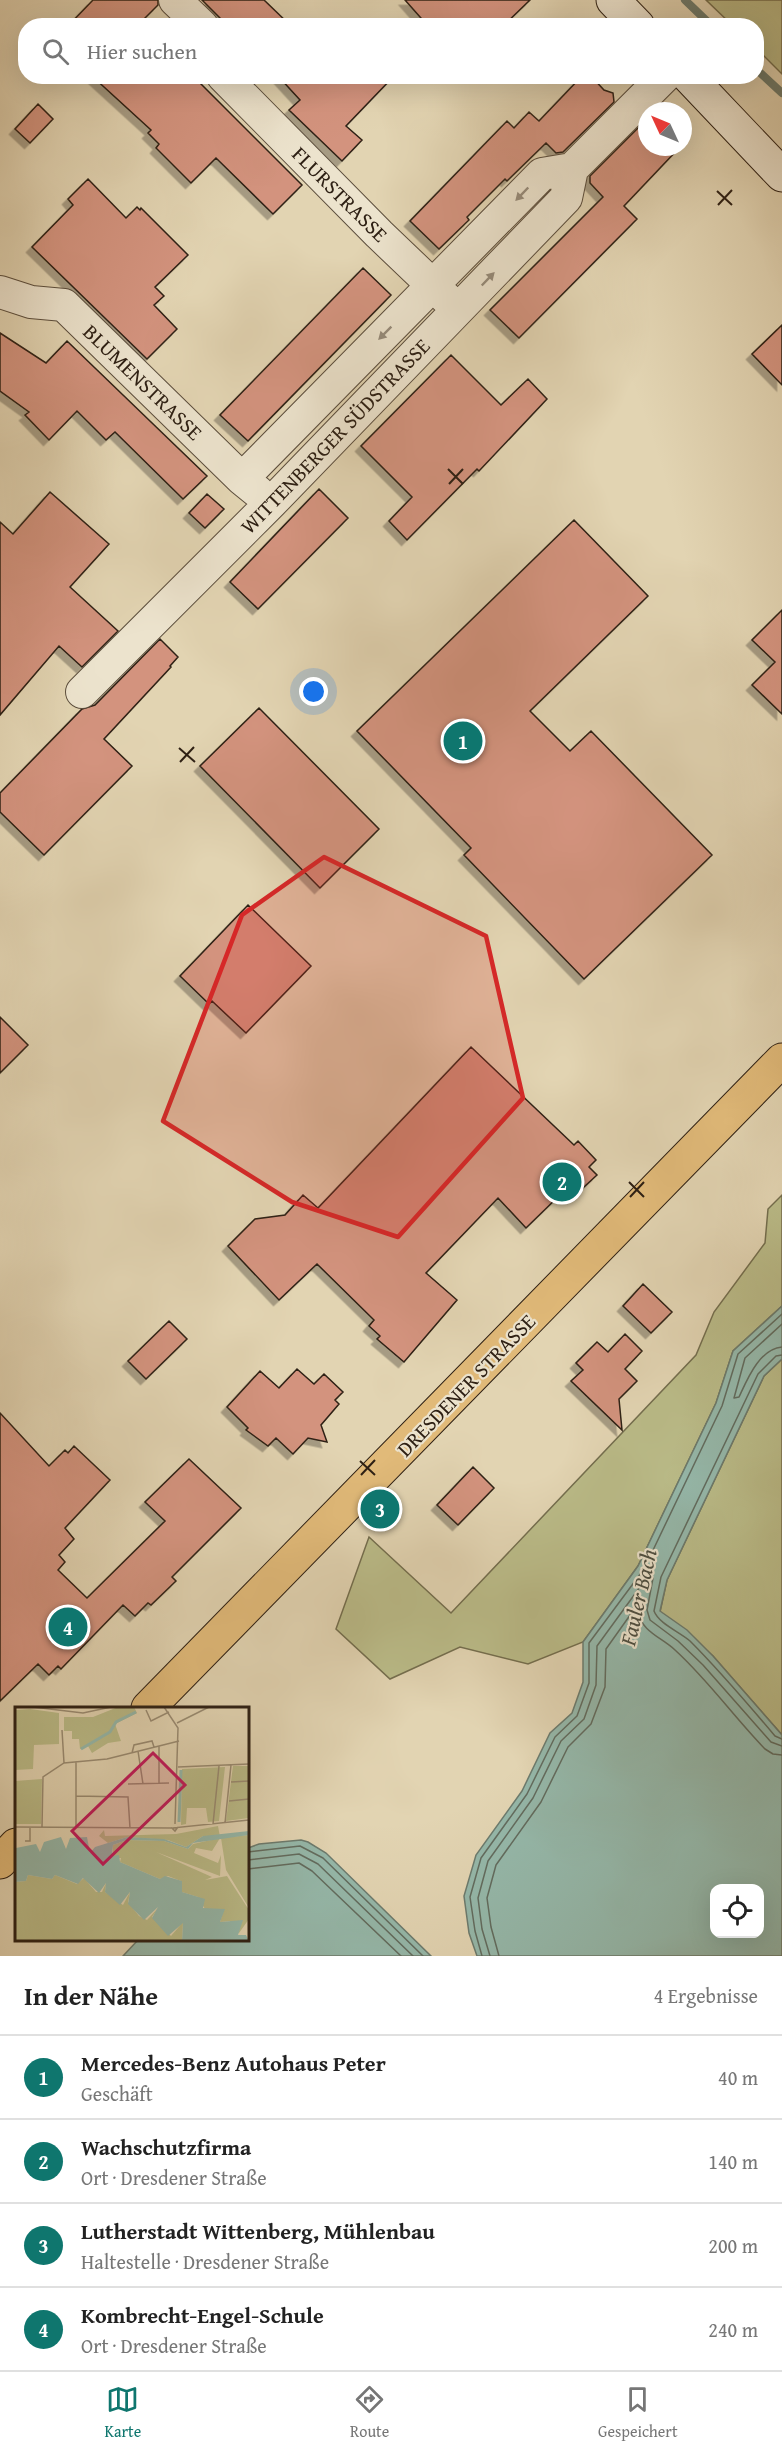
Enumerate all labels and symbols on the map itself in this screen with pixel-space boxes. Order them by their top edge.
north arrow [638,102,692,156]
street label: FLURSTRASSE [285,139,395,249]
one-way arrow [515,187,529,202]
one-way arrow [480,273,494,287]
street label: BLUMENSTRASSE [76,317,210,447]
one-way arrow [379,326,393,340]
street label: WITTENBERGER SÜDSTRASSE [233,331,437,541]
your location [299,677,328,706]
pin: 1 [444,718,482,764]
pin: 2 [542,1160,582,1204]
street label: DRESDENER STRASSE [389,1306,543,1463]
pin: 3 [360,1486,400,1532]
water label: Fauler Bach [611,1546,665,1649]
pin: 4 [48,1604,88,1650]
inset map [15,1707,249,1941]

